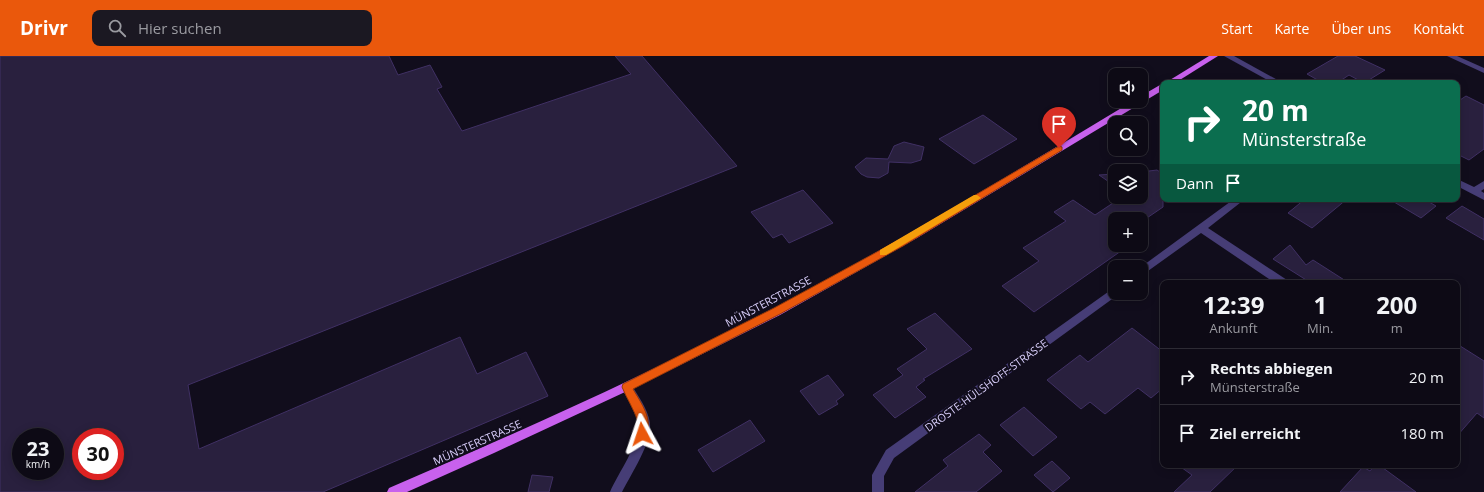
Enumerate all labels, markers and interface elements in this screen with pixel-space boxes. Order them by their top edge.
search box [92,10,372,46]
text: Drivr [20,15,68,41]
icon: search [106,17,128,39]
text: Hier suchen [138,18,222,38]
text: Start [1221,19,1253,38]
text: Karte [1275,19,1309,38]
text: Über uns [1331,19,1391,38]
text: Kontakt [1413,19,1464,38]
map controls [1108,68,1148,300]
button: sound [1108,68,1148,108]
text: 20 m [1242,91,1309,129]
icon: right [1176,96,1228,148]
pin [1042,107,1076,148]
icon: arrive [1048,113,1070,135]
button: search [1108,116,1148,156]
text: Münsterstraße [1242,127,1366,151]
button: layers [1108,164,1148,204]
icon: arrive [1222,172,1244,194]
text: Dann [1176,173,1214,193]
button: + [1108,212,1148,252]
button: − [1108,260,1148,300]
street label: MÜNSTERSTRASSE [722,272,814,330]
text: 12:39 [1203,288,1264,321]
text: 1 [1313,288,1327,321]
text: 200 [1376,288,1417,321]
text: Ankunft [1210,319,1258,337]
text: Min. [1307,319,1333,337]
text: m [1391,319,1403,337]
street label: DROSTE-HÜLSHOFF-STRASSE [922,335,1050,435]
text: Rechts abbiegen [1210,358,1333,378]
icon: right [1176,366,1198,388]
text: 20 m [1409,367,1444,387]
text: Münsterstraße [1210,378,1300,396]
position arrow [621,413,663,455]
street label: MÜNSTERSTRASSE [430,416,524,468]
icon: arrive [1176,422,1198,444]
text: Ziel erreicht [1210,423,1301,443]
text: 180 m [1400,423,1444,443]
speed limit sign: 30 [72,428,124,480]
text: 23 [27,435,49,462]
text: km/h [26,457,50,471]

